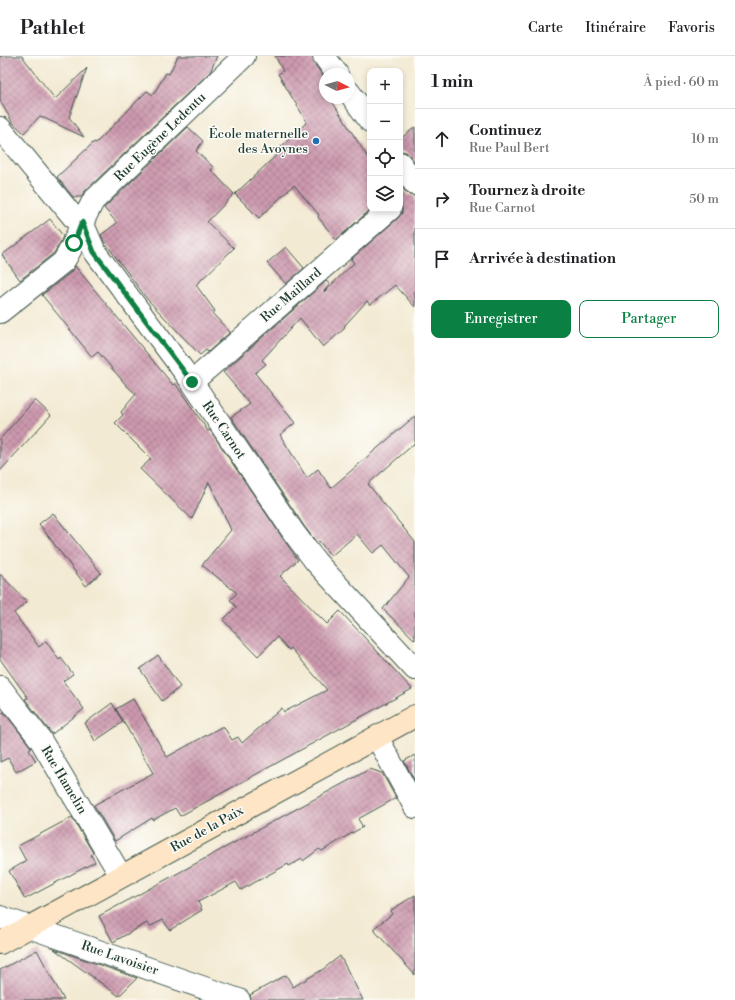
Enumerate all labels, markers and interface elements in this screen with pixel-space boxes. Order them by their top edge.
text: Pathlet [20,16,85,40]
text: Carte [528,19,563,37]
text: Itinéraire [585,19,646,37]
text: Favoris [668,19,715,37]
north arrow [319,68,355,104]
map controls [367,68,403,212]
button: + [367,68,403,104]
text: 1 min [431,71,473,93]
text: À pied · 60 m [644,74,719,90]
street label: Rue Eugène Ledentu [111,89,210,185]
button: − [367,104,403,140]
text: Continuez [469,121,541,140]
place label: École maternelle des Avoynes [209,125,308,157]
icon: ahead [431,128,453,150]
text: 10 m [691,131,719,147]
marker: École maternelle des Avoynes [311,136,321,146]
button: locate [367,140,403,176]
text: Rue Paul Bert [469,140,550,156]
button: layers [367,176,403,212]
text: Tournez à droite [469,181,585,200]
icon: right [431,188,453,210]
text: 50 m [689,191,719,207]
text: Rue Carnot [469,200,536,216]
route start [65,234,83,252]
icon: arrive [431,248,453,270]
text: Arrivée à destination [469,249,616,268]
street label: Rue Maillard [257,264,325,326]
button: Enregistrer [431,300,571,338]
button: Partager [579,300,719,338]
route end [183,373,201,391]
street label: Rue Carnot [199,398,249,462]
street label: Rue Hamelin [37,743,91,817]
street label: Rue de la Paix [168,802,247,856]
street label: Rue Lavoisier [79,937,161,979]

